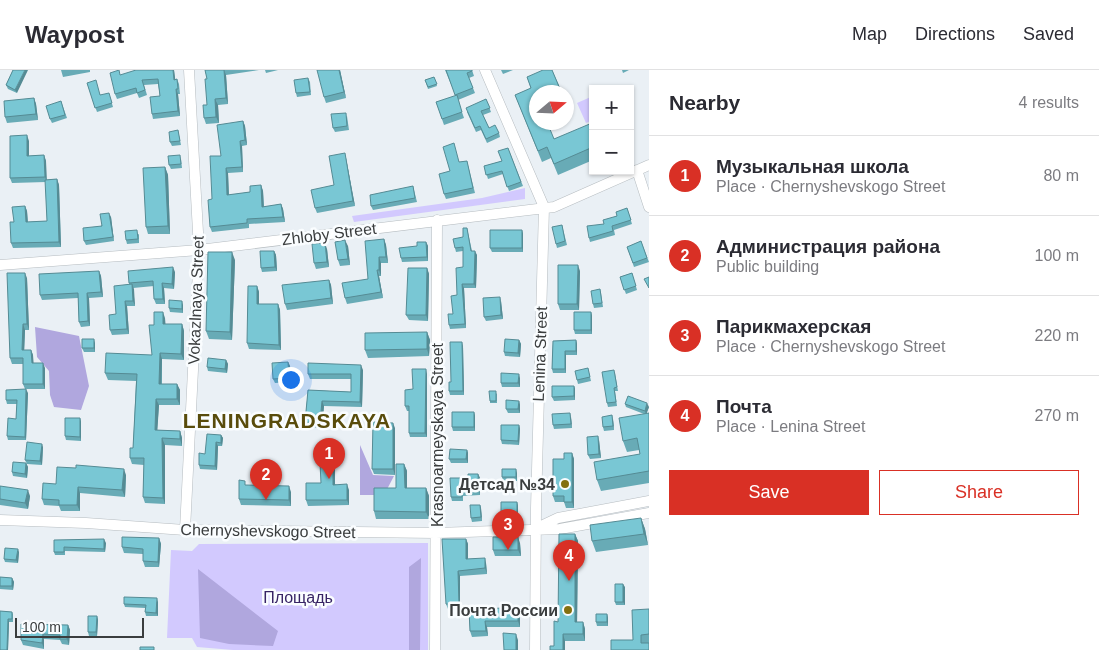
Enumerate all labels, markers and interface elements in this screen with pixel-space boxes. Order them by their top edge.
text: Waypost [25,21,124,48]
text: Map [852,24,887,44]
text: Directions [915,24,995,44]
text: Saved [1023,24,1074,44]
north arrow [529,85,574,130]
map controls [589,85,634,175]
button: + [589,85,634,130]
text: Nearby [669,91,740,114]
text: 4 results [1019,94,1079,111]
button: − [589,130,634,175]
text: Музыкальная школа [716,156,909,177]
text: 1 [681,167,689,184]
text: 80 m [1043,167,1079,184]
text: Place · Chernyshevskogo Street [716,178,945,195]
street label: Zhloby Street [281,220,378,248]
street label: Vokazlnaya Street [185,235,207,365]
text: Администрация района [716,236,940,257]
text: 2 [681,247,689,264]
text: 100 m [1035,247,1079,264]
text: Public building [716,258,819,275]
street label: Lenina Street [530,306,550,402]
text: Парикмахерская [716,316,871,337]
text: 3 [681,327,689,344]
text: 220 m [1035,327,1079,344]
text: Place · Chernyshevskogo Street [716,338,945,355]
street label: Krasnoarmeyskaya Street [429,342,446,527]
your location [278,367,304,393]
text: Почта [716,396,772,417]
text: 4 [681,407,689,424]
text: 270 m [1035,407,1079,424]
district label: LENINGRADSKAYA [183,409,391,432]
text: Place · Lenina Street [716,418,865,435]
pin: 1 [313,438,345,479]
pin: 2 [250,459,282,500]
button: Save [669,470,869,515]
button: Share [879,470,1079,515]
place label: Детсад №34 [459,476,555,493]
marker: Детсад №34 [559,478,571,490]
pin: 3 [492,509,524,550]
street label: Chernyshevskogo Street [180,521,356,541]
pin: 4 [553,540,585,581]
park label: Площадь [263,589,333,606]
place label: Почта России [449,602,558,619]
marker: Почта России [562,604,574,616]
scale bar [15,615,144,638]
text: 100 m [22,619,61,635]

